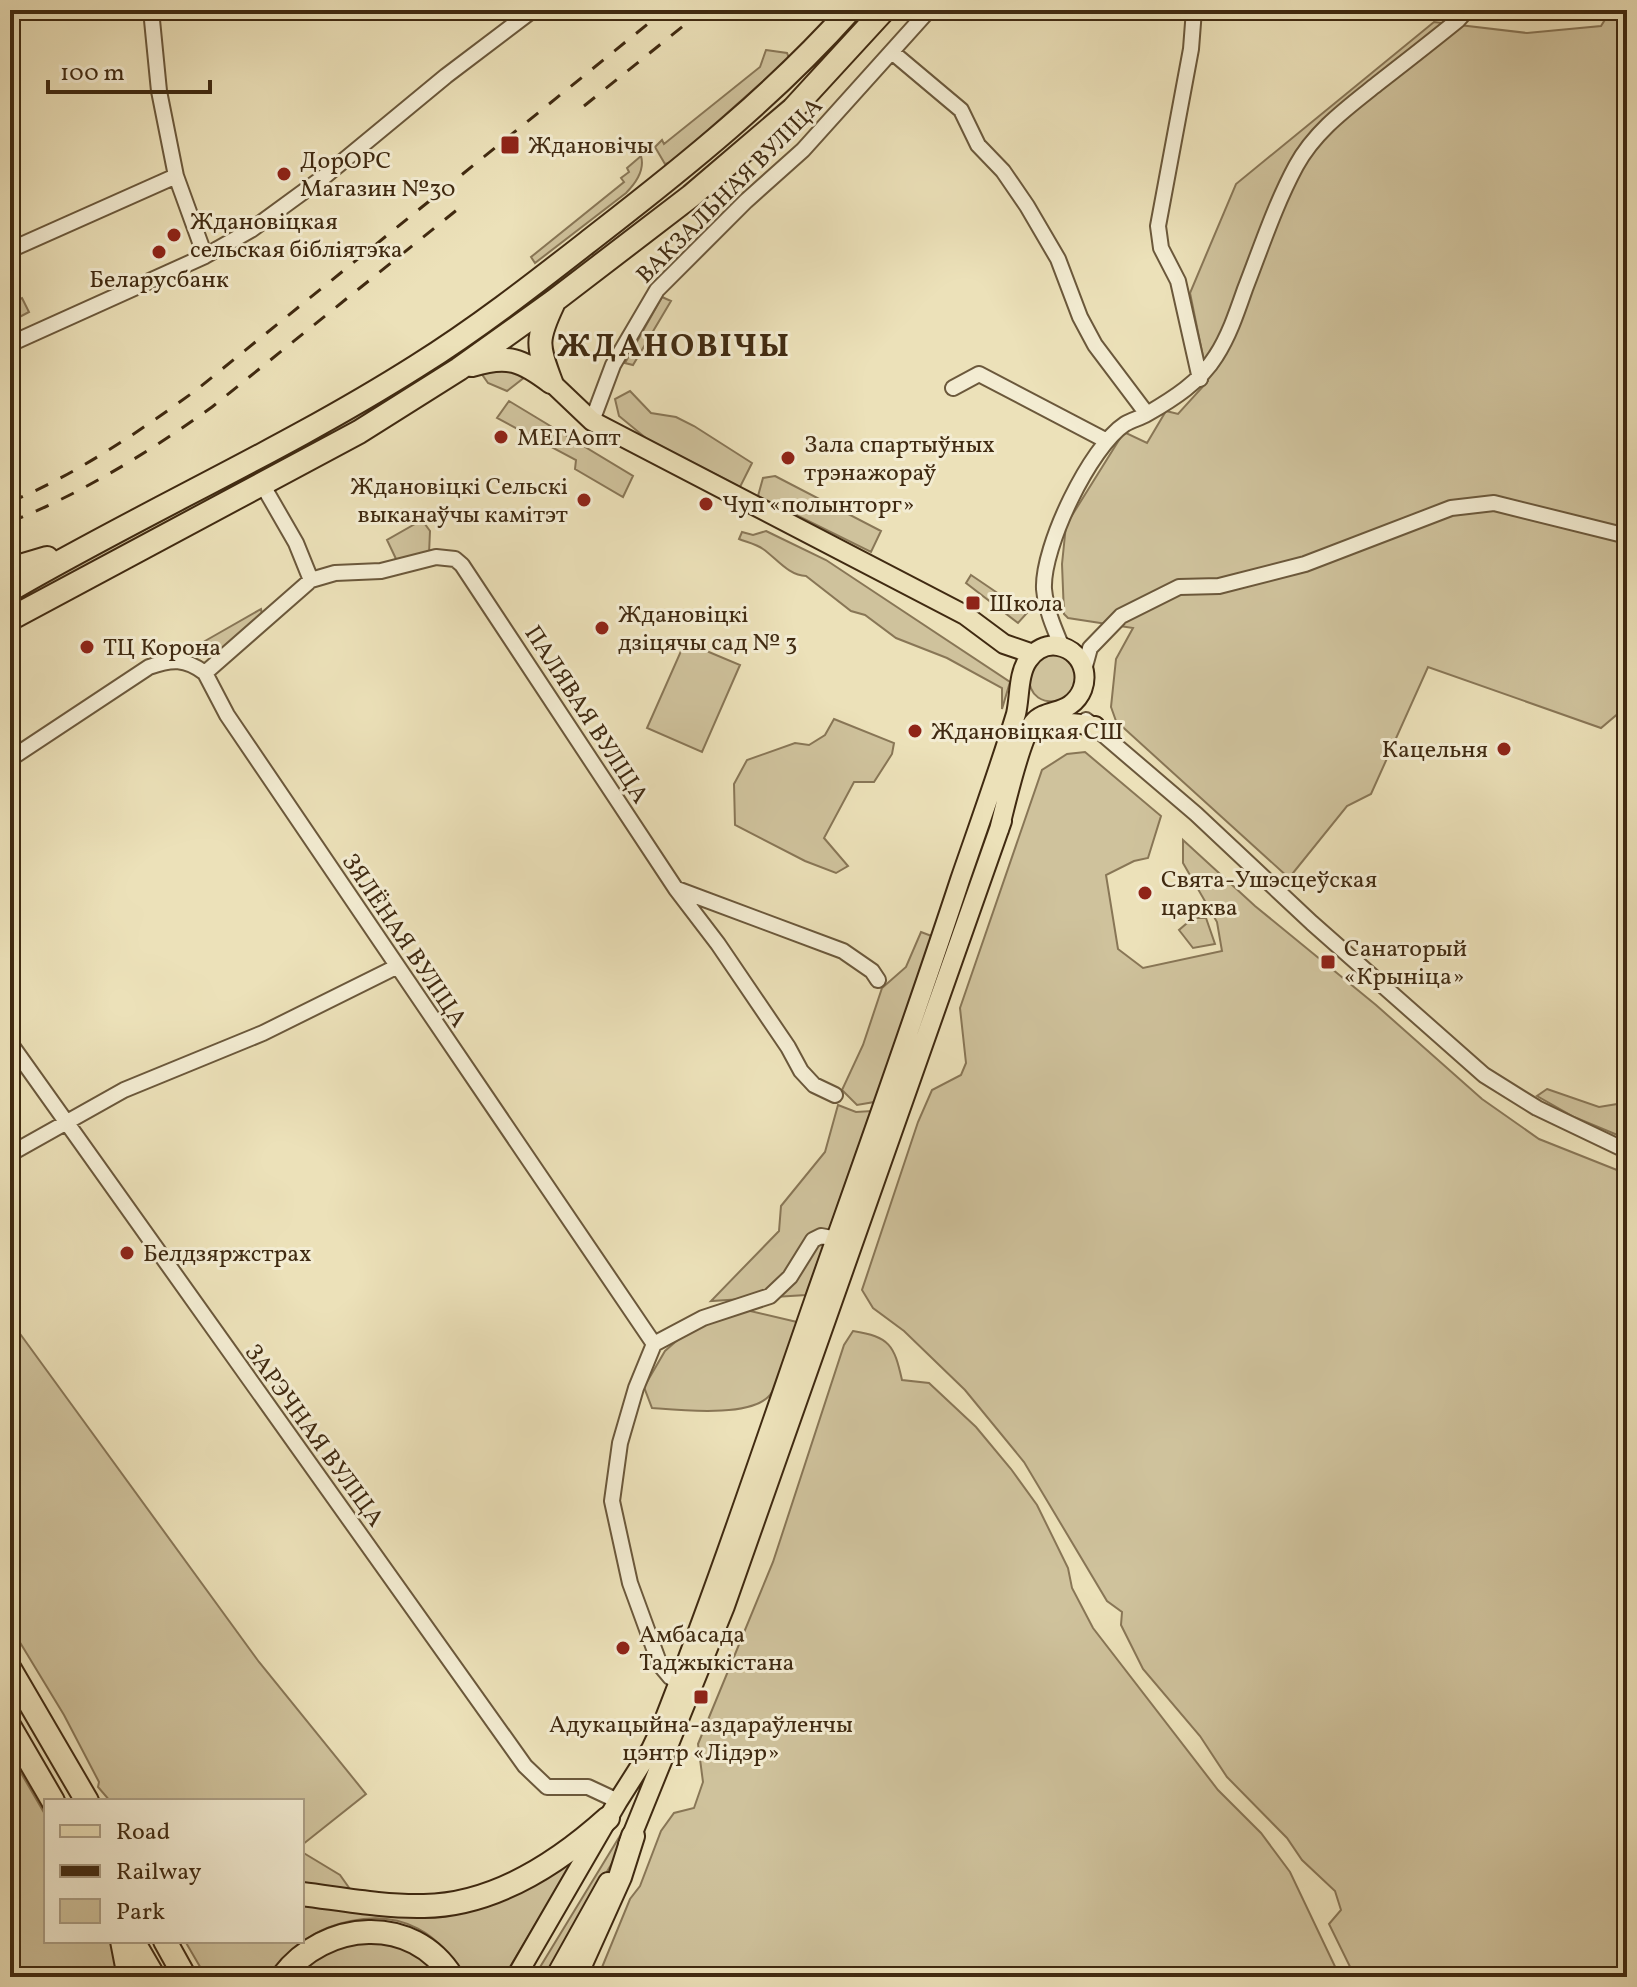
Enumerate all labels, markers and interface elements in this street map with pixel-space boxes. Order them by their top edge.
scale bar [48,44,210,94]
text: 100 m [60,57,125,91]
street label: ВАКЗАЛЬНАЯ ВУЛІЦА [630,90,831,292]
place label: Ждановічы [528,130,654,164]
marker: Ждановічы [499,134,521,156]
place label: ДорОРС Магазин №30 [300,145,455,207]
marker: ДорОРС Магазин №30 [275,165,293,183]
place label: Ждановіцкая сельская бібліятэка [190,206,403,268]
marker: Ждановіцкая сельская бібліятэка [165,226,183,244]
marker: Беларусбанк [150,243,168,261]
place label: Беларусбанк [89,264,229,298]
district label: ЖДАНОВІЧЫ [557,326,791,370]
place label: МЕГАопт [517,422,621,456]
marker: МЕГАопт [492,428,510,446]
place label: Зала спартыўных трэнажораў [804,429,995,491]
marker: Зала спартыўных трэнажораў [779,449,797,467]
place label: Ждановіцкі Сельскі выканаўчы камітэт [350,471,568,533]
place label: Чуп «полынторг» [722,489,914,523]
marker: Ждановіцкі Сельскі выканаўчы камітэт [575,491,593,509]
marker: Чуп «полынторг» [697,495,715,513]
place label: Школа [989,588,1064,622]
marker: Школа [964,594,982,612]
place label: Ждановіцкі дзіцячы сад № 3 [618,599,797,661]
street label: ПАЛЯВАЯ ВУЛІЦА [515,619,656,811]
marker: Ждановіцкі дзіцячы сад № 3 [593,619,611,637]
place label: ТЦ Корона [103,632,221,666]
marker: ТЦ Корона [78,638,96,656]
place label: Ждановіцкая СШ [931,716,1123,750]
marker: Ждановіцкая СШ [906,722,924,740]
place label: Кацельня [1382,734,1488,768]
marker: Кацельня [1495,740,1513,758]
street label: ЗЯЛЁНАЯ ВУЛІЦА [332,847,474,1035]
place label: Свята-Ушэсцеўская царква [1161,864,1377,926]
marker: Свята-Ушэсцеўская царква [1136,884,1154,902]
place label: Санаторый «Крыніца» [1344,933,1467,995]
marker: Санаторый «Крыніца» [1319,953,1337,971]
place label: Белдзяржстрах [143,1238,312,1272]
marker: Белдзяржстрах [118,1244,136,1262]
street label: ЗАРЭЧНАЯ ВУЛІЦА [235,1338,391,1535]
place label: Амбасада Таджыкістана [639,1619,795,1681]
marker: Амбасада Таджыкістана [614,1639,632,1657]
marker: Адукацыйна-аздараўленчы цэнтр «Лідэр» [692,1688,710,1706]
place label: Адукацыйна-аздараўленчы цэнтр «Лідэр» [549,1709,853,1771]
legend [44,1799,304,1943]
text: Road [116,1816,170,1850]
text: Railway [116,1856,202,1890]
text: Park [116,1896,165,1930]

